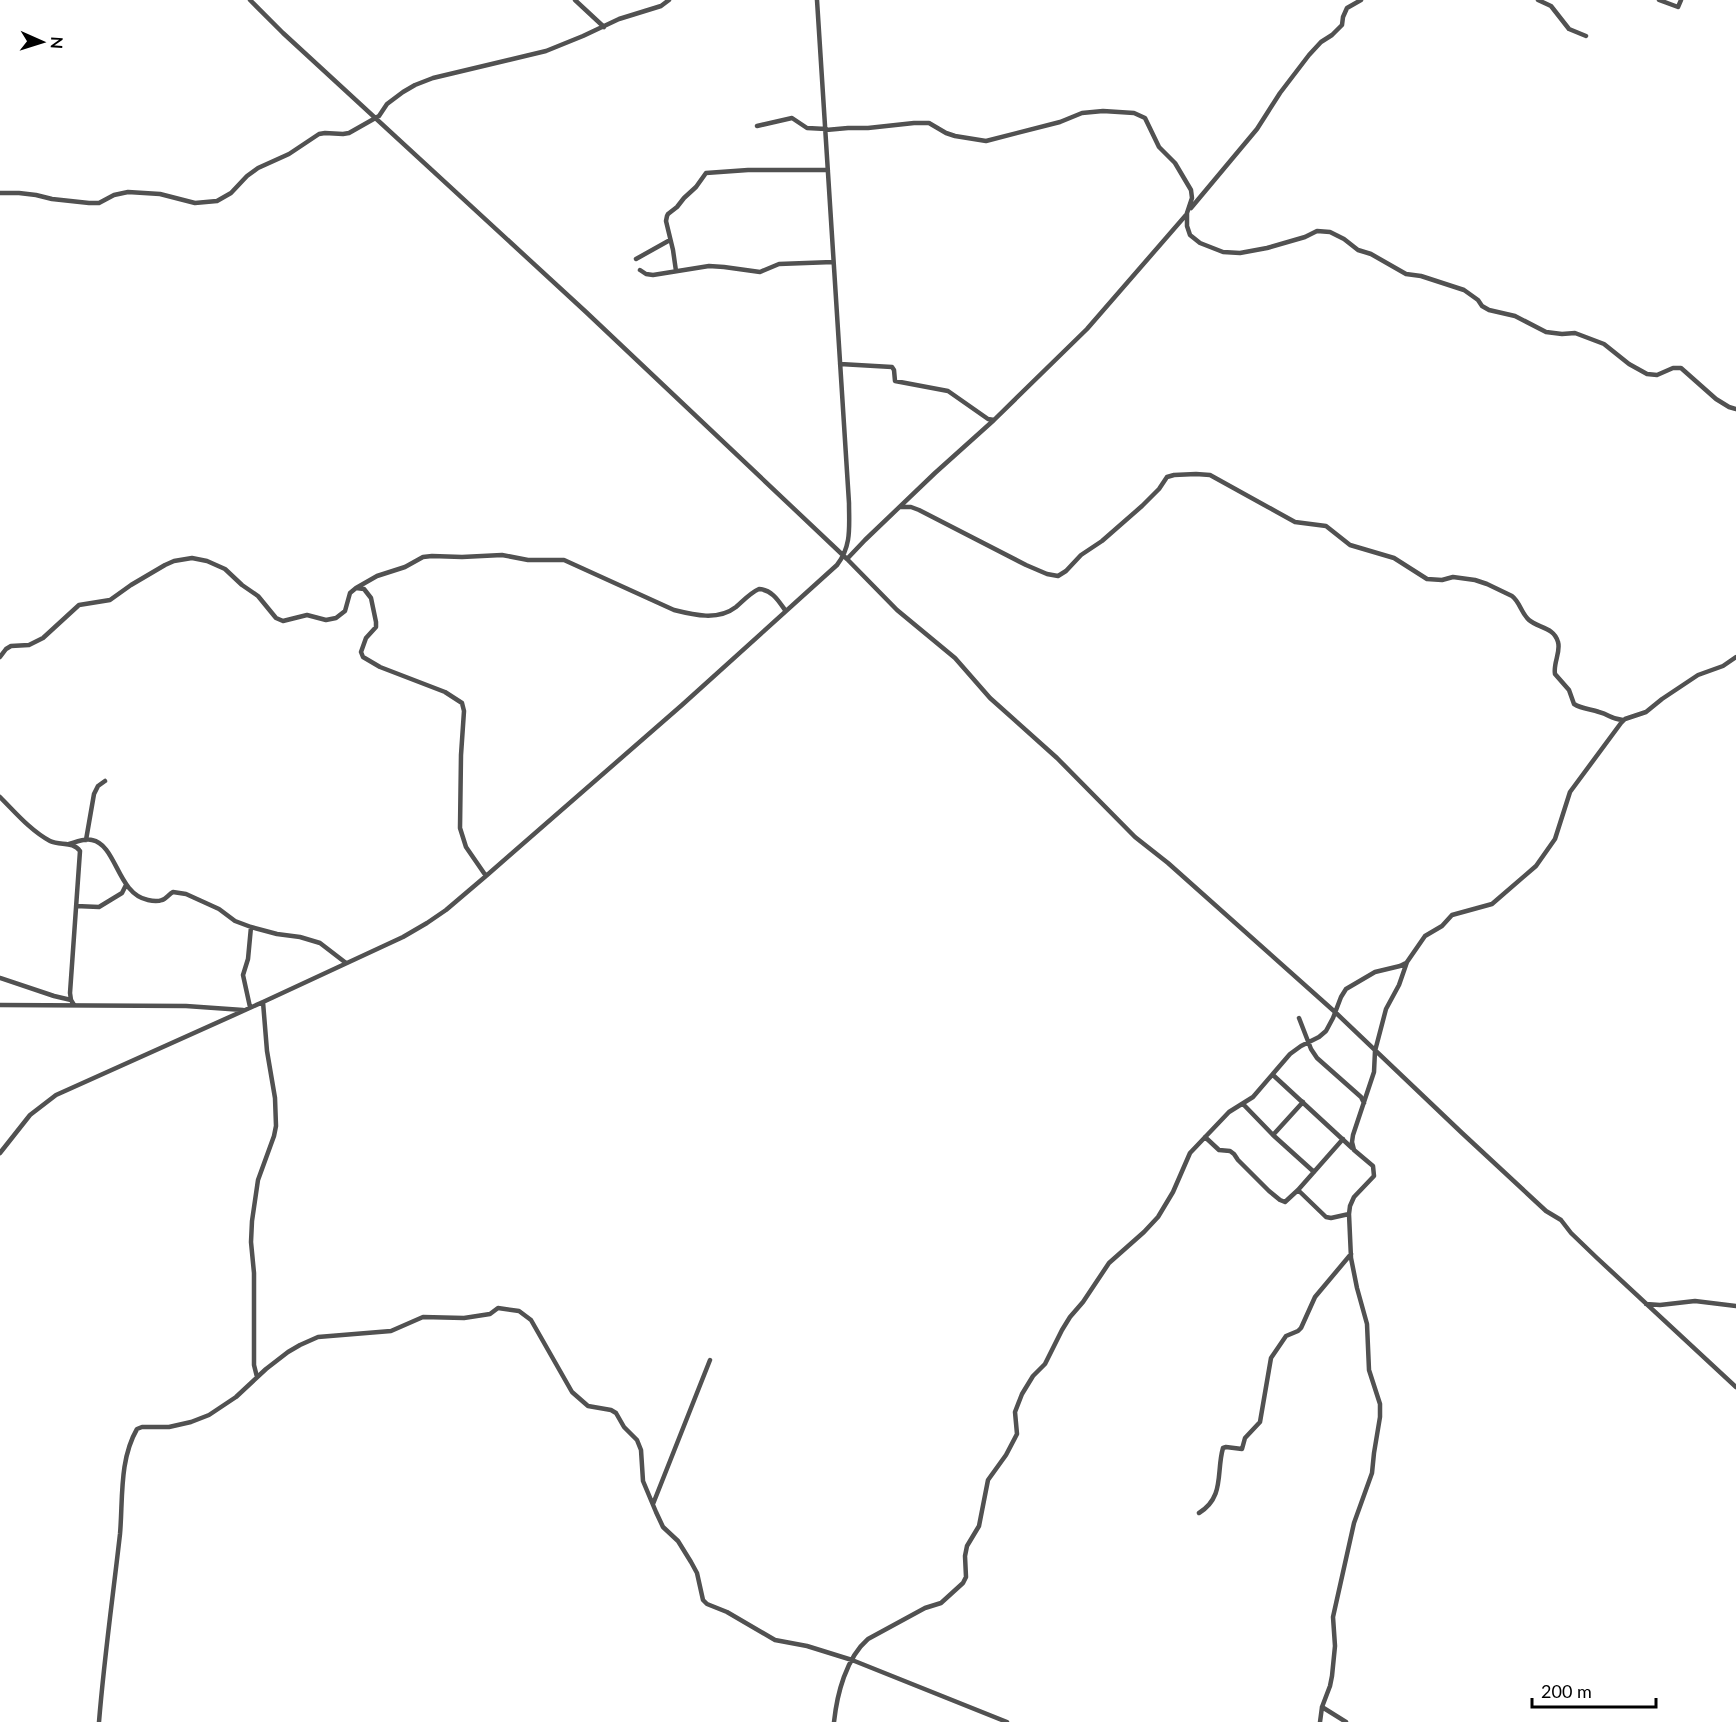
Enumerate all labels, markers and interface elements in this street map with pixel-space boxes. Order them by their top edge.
north arrow [12,12,72,72]
text: N [48,36,67,49]
scale bar [1532,1671,1656,1709]
text: 200 m [1541,1680,1592,1702]

